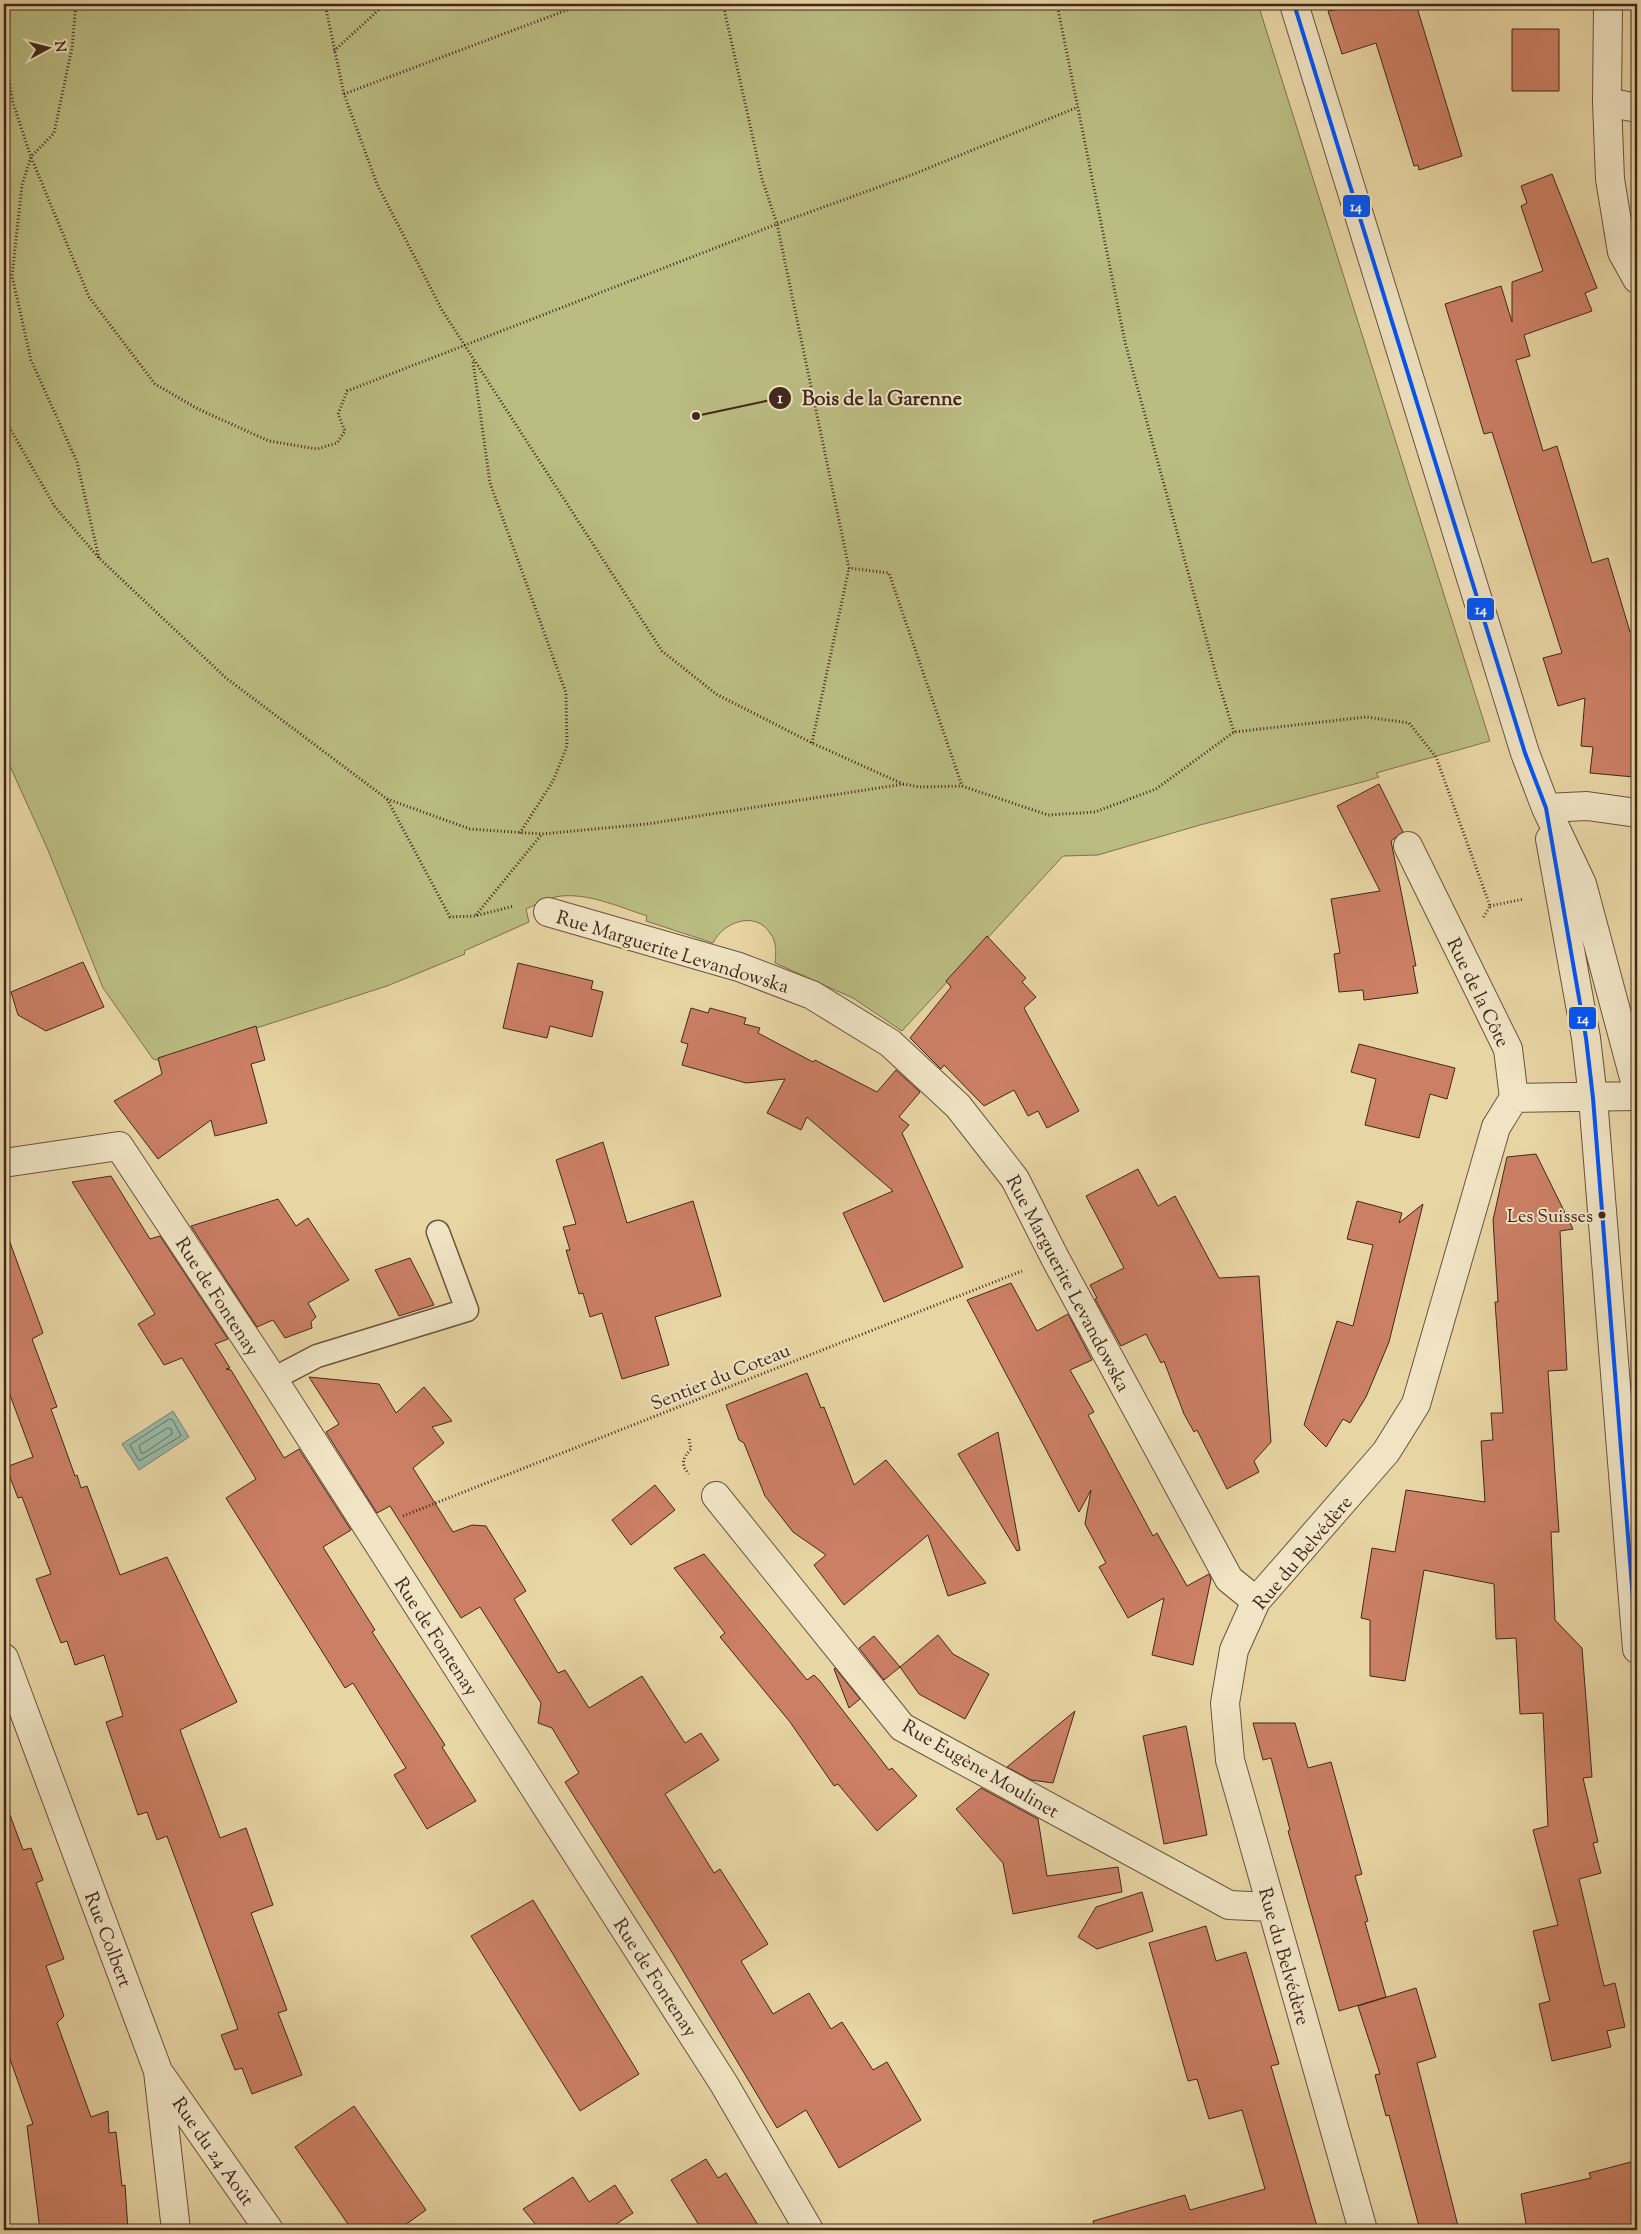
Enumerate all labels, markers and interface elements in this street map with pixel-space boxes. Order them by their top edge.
north arrow [22,22,72,72]
text: N [48,40,70,53]
line badge: 14 [1342,194,1371,218]
text: 14 [1350,198,1362,218]
callout: Bois de la Garenne [767,381,972,416]
text: Bois de la Garenne [802,386,962,415]
text: 1 [777,389,783,410]
line badge: 14 [1466,597,1495,621]
text: 14 [1475,601,1487,621]
street label: Rue Marguerite Levandowska [553,905,792,1002]
street label: Rue de la Côte [1439,934,1515,1053]
line badge: 14 [1568,1006,1597,1030]
text: 14 [1577,1010,1589,1030]
street label: Rue Marguerite Levandowska [998,1171,1136,1397]
place label: Les Suisses [1507,1205,1593,1231]
marker: Les Suisses [1597,1210,1607,1220]
street label: Rue de Fontenay [167,1233,265,1362]
street label: Sentier du Coteau [647,1338,795,1419]
street label: Rue du Belvédère [1248,1490,1360,1617]
street label: Rue de Fontenay [386,1573,484,1702]
street label: Rue Eugène Moulinet [896,1714,1064,1826]
street label: Rue du Belvédère [1250,1885,1315,2029]
street label: Rue Colbert [76,1888,137,1992]
street label: Rue de Fontenay [605,1914,703,2043]
street label: Rue du 24 Août [164,2093,260,2213]

